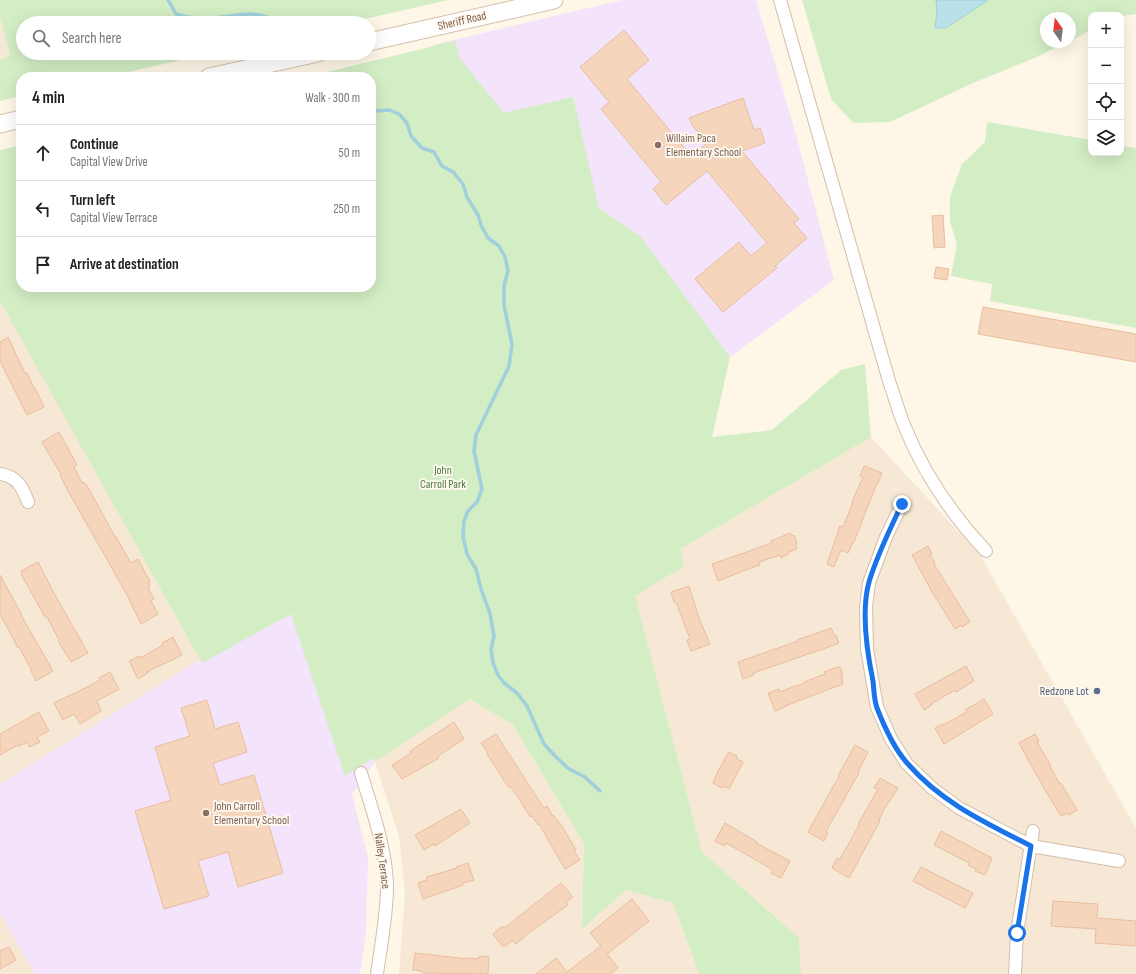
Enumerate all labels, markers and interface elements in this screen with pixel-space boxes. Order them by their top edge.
street label: Sheriff Road [436,8,488,34]
north arrow [1040,12,1076,48]
map controls [1088,12,1124,156]
button: + [1088,12,1124,48]
search box [16,16,376,60]
icon: search [30,27,52,49]
text: Search here [62,29,122,48]
button: − [1088,48,1124,84]
button: locate [1088,84,1124,120]
text: 4 min [32,88,65,108]
text: Walk · 300 m [305,90,360,106]
button: layers [1088,120,1124,156]
place label: Willaim Paca Elementary School [666,131,741,160]
text: Continue [70,135,119,154]
marker: Willaim Paca Elementary School [653,140,663,150]
icon: ahead [32,142,54,164]
text: 50 m [339,145,360,161]
text: Capital View Drive [70,154,148,170]
text: Turn left [70,191,115,210]
icon: left [32,198,54,220]
text: 250 m [333,201,360,217]
text: Capital View Terrace [70,210,157,226]
icon: arrive [32,254,54,276]
text: Arrive at destination [70,255,179,274]
park label: John Carroll Park [420,463,466,492]
route end [893,495,911,513]
place label: Redzone Lot [1040,684,1089,699]
marker: Redzone Lot [1092,686,1102,696]
place label: John Carroll Elementary School [213,799,289,828]
marker: John Carroll Elementary School [201,808,211,818]
street label: Nalley Terrace [371,832,393,890]
route start [1008,924,1026,942]

